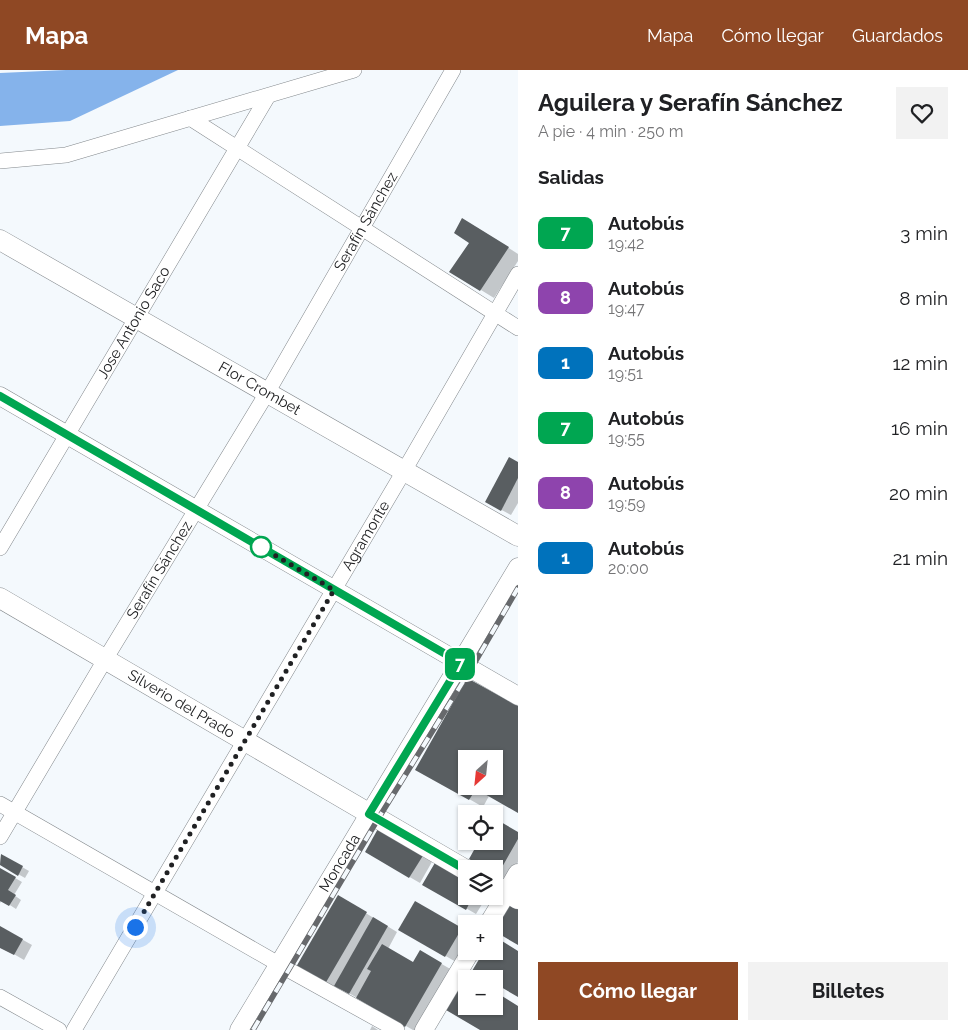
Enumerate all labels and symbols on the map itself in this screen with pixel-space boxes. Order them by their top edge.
street label: Serafín Sánchez [330,169,401,274]
street label: Jose Antonio Saco [93,263,174,382]
street label: Flor Crombet [215,358,304,419]
street label: Agramonte [338,497,393,574]
street label: Serafín Sánchez [123,518,196,622]
unlabelled marker [250,536,272,558]
line badge: 7 [444,648,476,680]
street label: Silverio del Prado [125,666,238,742]
north arrow [458,750,502,795]
street label: Moncada [315,831,364,895]
your location [123,915,148,940]

